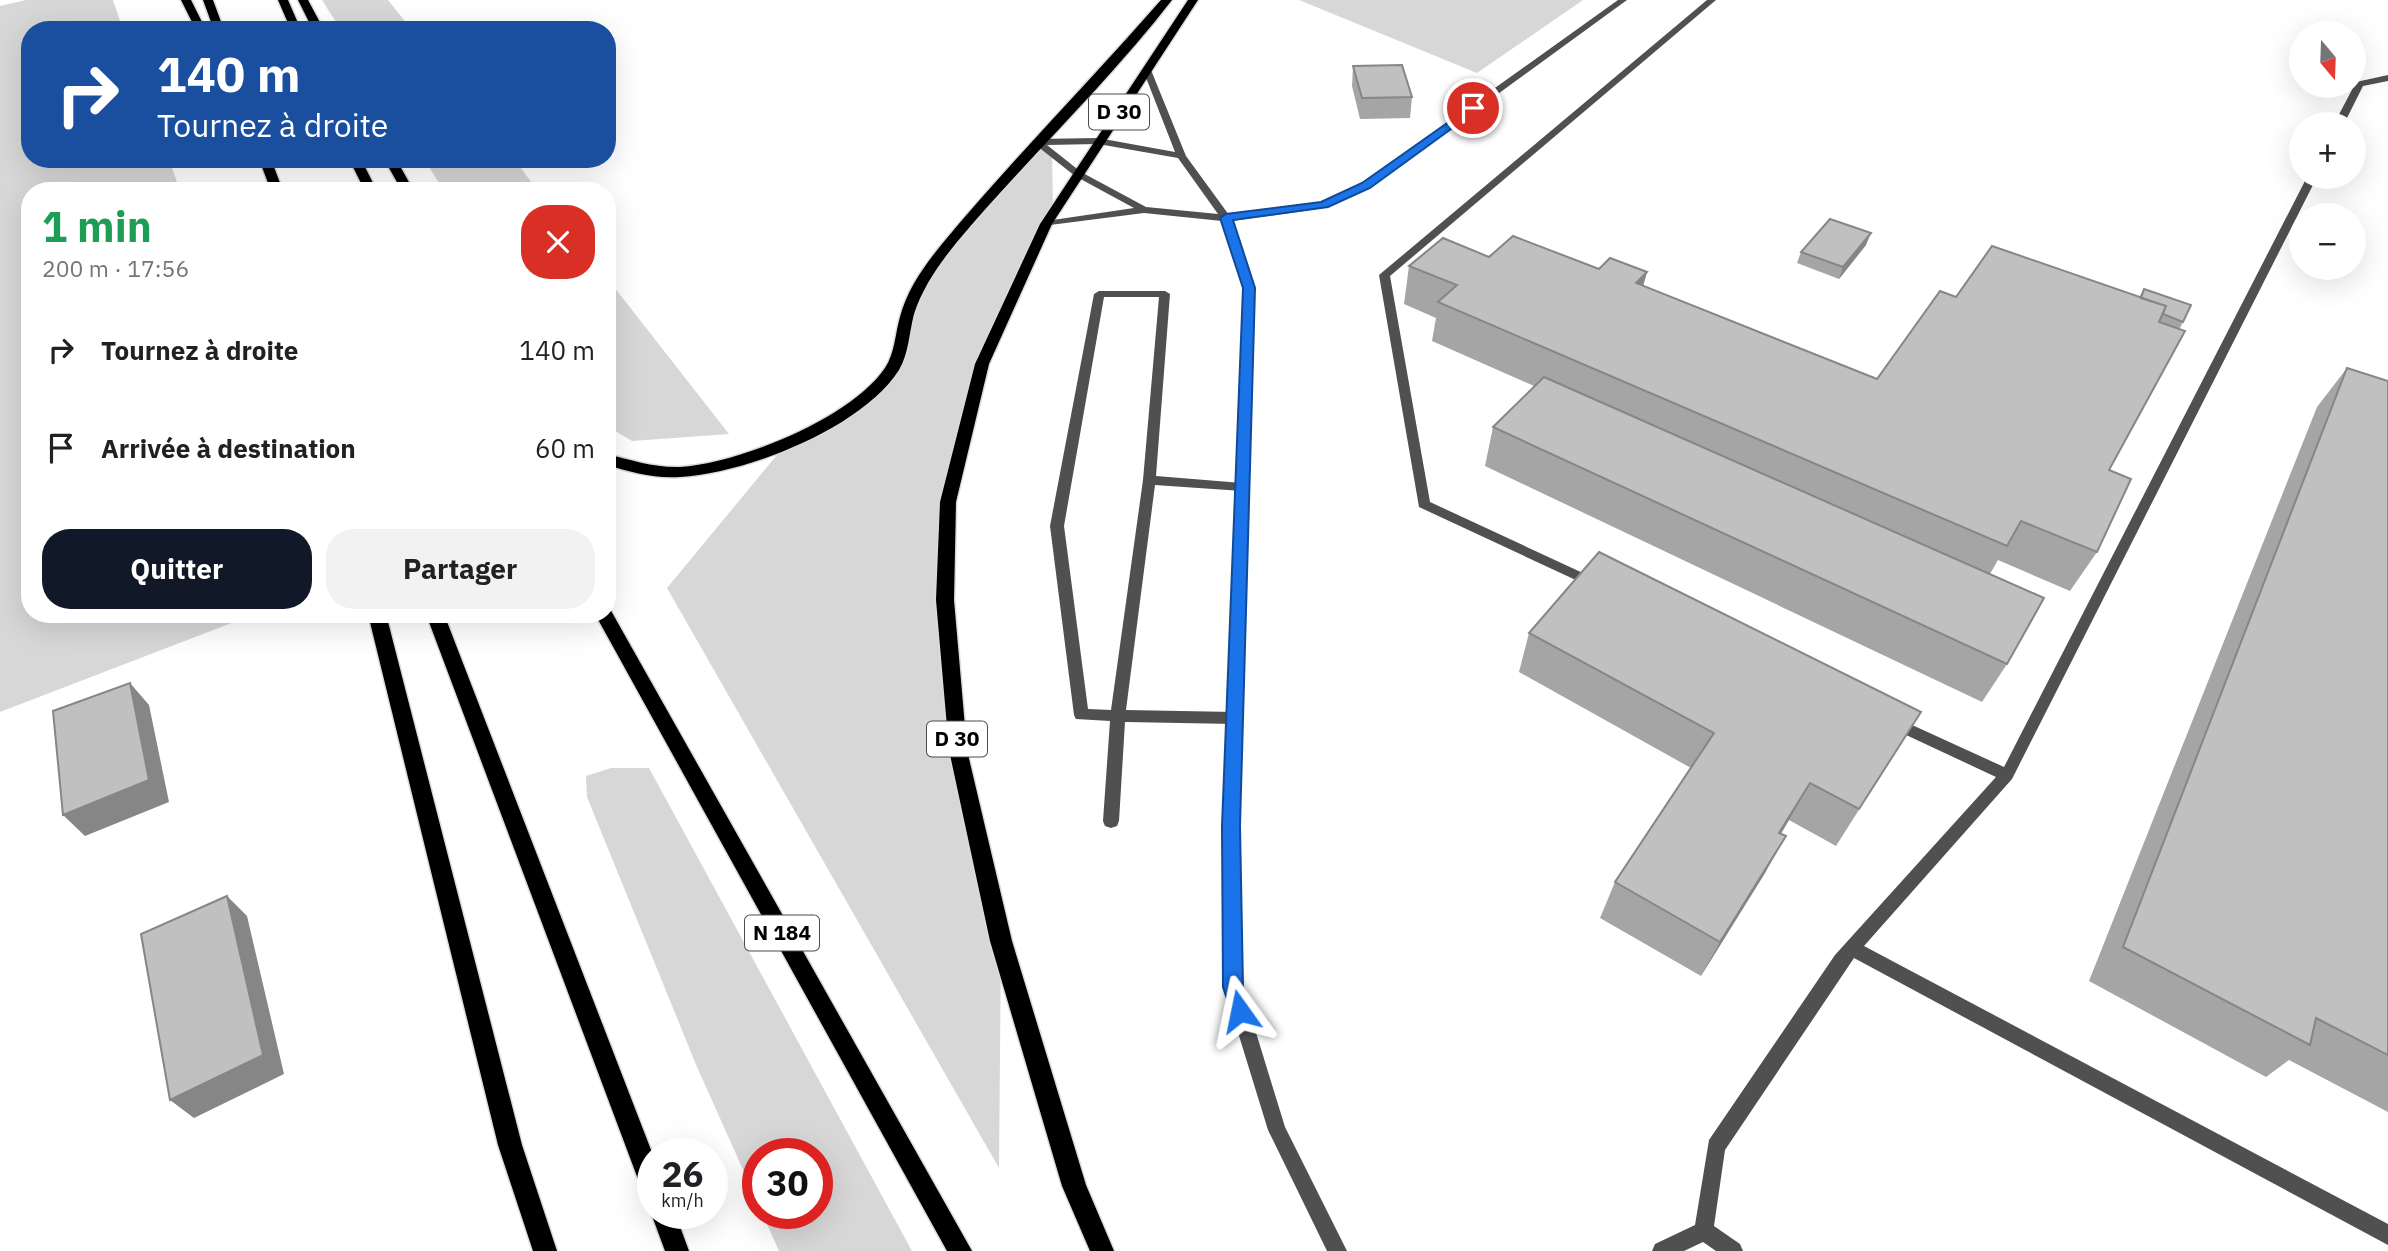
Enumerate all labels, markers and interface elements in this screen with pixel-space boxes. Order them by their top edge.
north arrow [2289,21,2366,98]
map controls [2289,21,2366,280]
text: 140 m [157,42,301,105]
icon: right [42,49,133,140]
pin [1443,78,1503,138]
icon: arrive [1454,89,1492,127]
road number: D 30 [1089,94,1149,130]
text: Tournez à droite [157,104,388,146]
button: + [2289,112,2366,189]
text: 1 min [42,199,152,254]
button: − [2289,203,2366,280]
button: close [521,205,595,279]
text: 200 m · 17:56 [42,253,189,283]
icon: right [42,331,80,369]
text: Tournez à droite [101,333,298,367]
text: 140 m [519,333,595,367]
icon: arrive [42,429,80,467]
text: Arrivée à destination [101,431,356,465]
text: 60 m [535,431,595,465]
button: Quitter [42,529,312,609]
button: Partager [326,529,595,609]
road number: D 30 [927,722,987,756]
road number: N 184 [745,916,819,950]
position arrow [1203,974,1277,1048]
speed limit sign: 30 [742,1138,833,1229]
text: 26 [661,1151,704,1197]
text: km/h [661,1189,704,1212]

